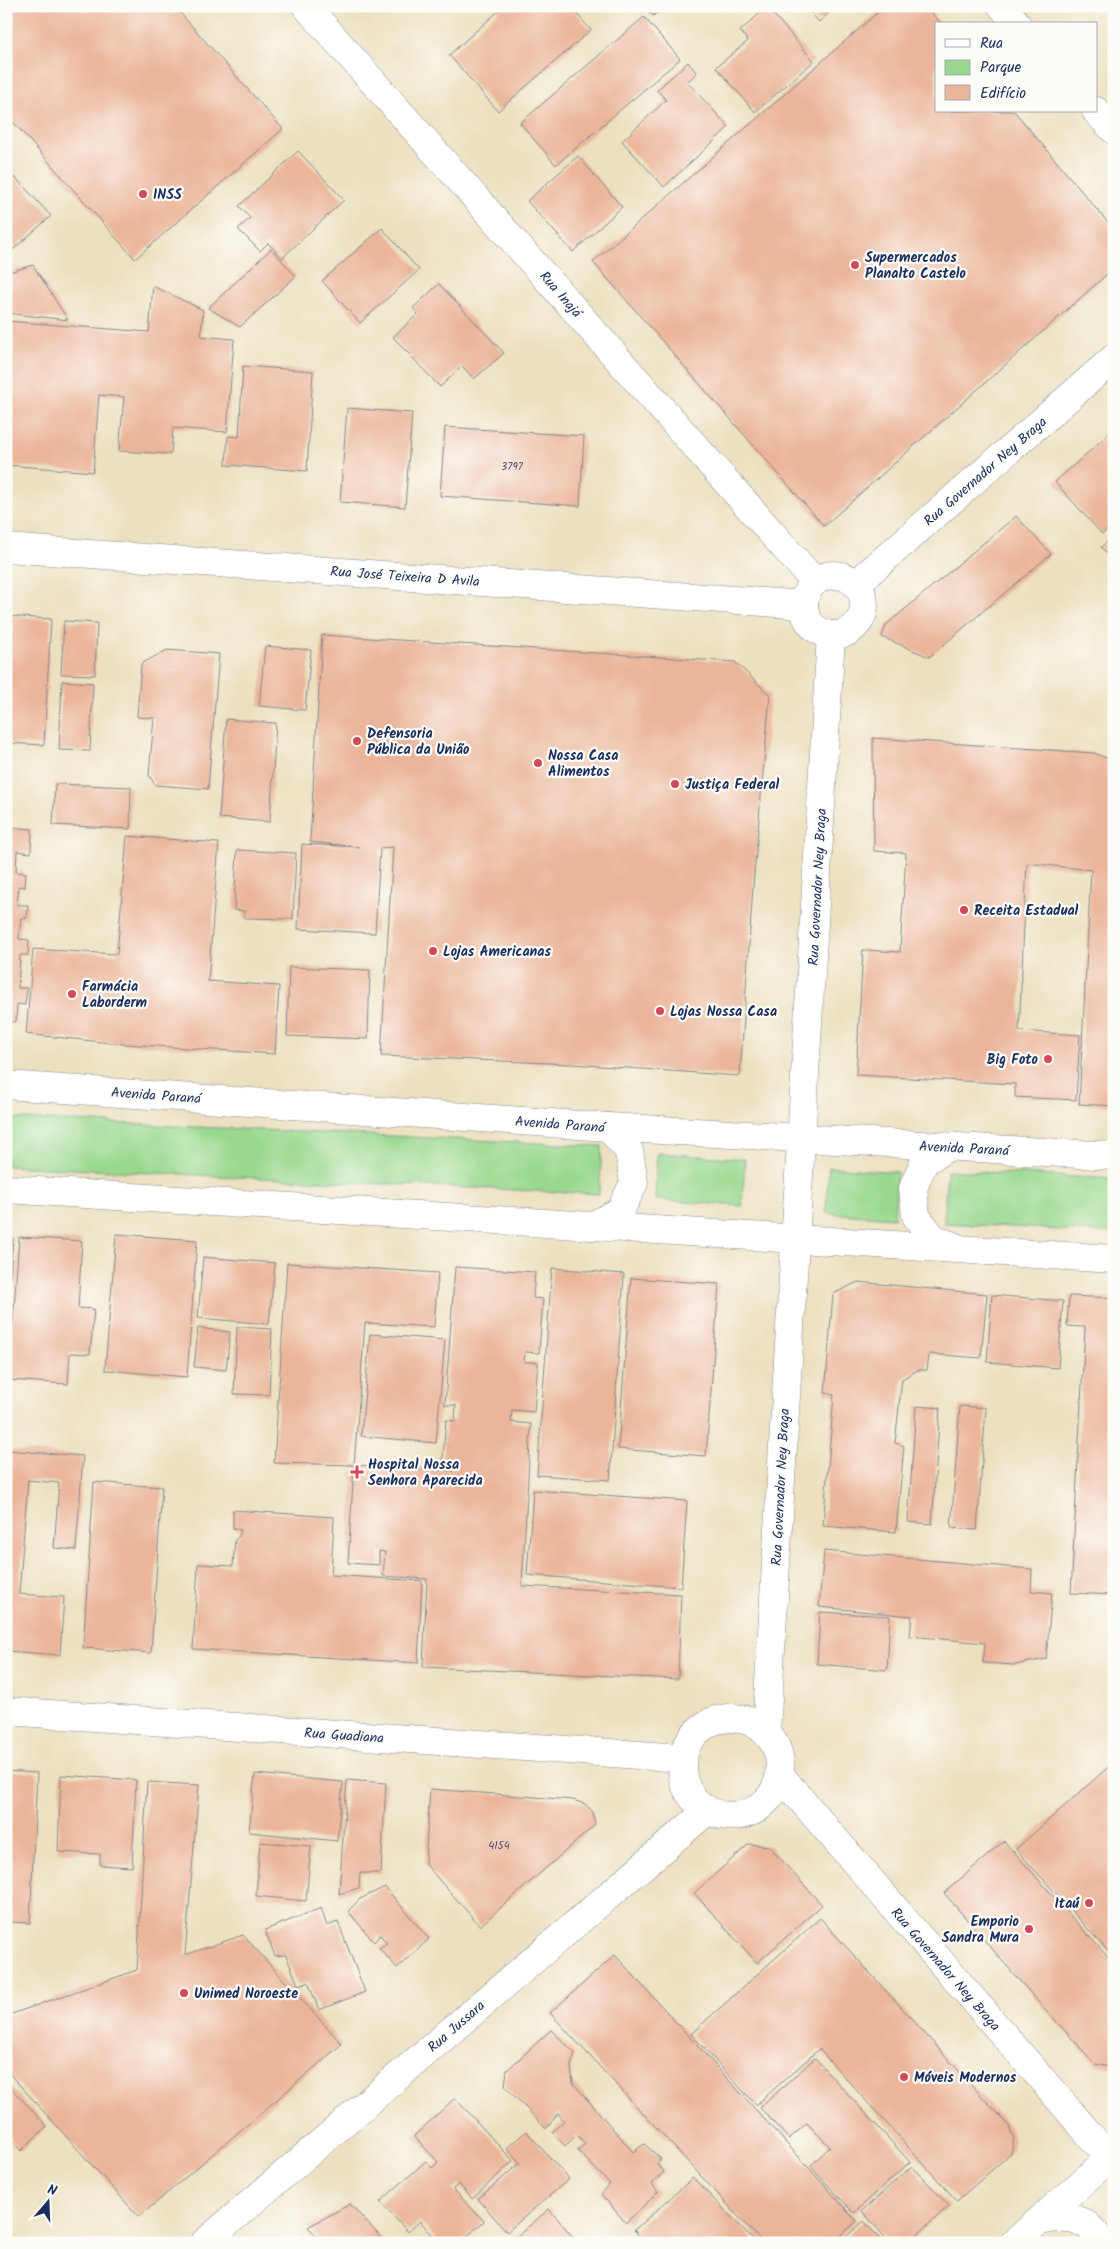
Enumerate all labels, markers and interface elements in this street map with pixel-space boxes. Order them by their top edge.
legend [935,22,1098,112]
text: Rua [980,32,1003,56]
text: Parque [980,56,1021,80]
text: Edifício [980,82,1026,106]
place label: INSS [153,184,182,206]
marker: INSS [137,188,149,200]
place label: Supermercados Planalto Castelo [865,247,966,285]
marker: Supermercados Planalto Castelo [849,259,861,271]
street label: Rua Inajá [534,266,588,324]
street label: Rua Governador Ney Braga [919,412,1052,532]
house number: 3797 [501,458,524,476]
street label: Rua José Teixeira D Avila [330,561,480,593]
place label: Defensoria Pública da União [367,723,470,761]
marker: Defensoria Pública da União [351,735,363,747]
place label: Nossa Casa Alimentos [548,745,618,783]
marker: Nossa Casa Alimentos [532,757,544,769]
place label: Justiça Federal [685,774,780,796]
marker: Justiça Federal [669,778,681,790]
street label: Rua Governador Ney Braga [803,808,833,966]
place label: Receita Estadual [974,900,1079,922]
marker: Receita Estadual [958,904,970,916]
place label: Lojas Americanas [443,941,551,963]
marker: Lojas Americanas [427,945,439,957]
place label: Farmácia Laborderm [82,976,148,1014]
marker: Farmácia Laborderm [66,988,78,1000]
place label: Lojas Nossa Casa [670,1001,777,1023]
marker: Lojas Nossa Casa [654,1005,666,1017]
place label: Big Foto [987,1049,1039,1071]
marker: Big Foto [1042,1053,1054,1065]
street label: Avenida Paraná [110,1082,203,1110]
street label: Avenida Paraná [514,1111,607,1139]
street label: Avenida Paraná [918,1136,1011,1162]
street label: Rua Governador Ney Braga [766,1408,796,1566]
place label: Hospital Nossa Senhora Aparecida [368,1454,483,1492]
marker: Hospital Nossa Senhora Aparecida [350,1465,364,1479]
street label: Rua Guadiana [303,1722,385,1750]
house number: 4154 [488,1837,510,1855]
place label: Itaú [1055,1893,1080,1915]
marker: Itaú [1083,1897,1095,1909]
street label: Rua Governador Ney Braga [885,1903,1005,2036]
place label: Emporio Sandra Mura [942,1911,1020,1949]
marker: Emporio Sandra Mura [1023,1923,1035,1935]
place label: Unimed Noroeste [194,1983,298,2005]
marker: Unimed Noroeste [178,1987,190,1999]
street label: Rua Jussara [423,1995,490,2058]
place label: Móveis Modernos [914,2067,1017,2089]
marker: Móveis Modernos [898,2071,910,2083]
north arrow [22,2176,72,2226]
text: N [44,2179,60,2203]

